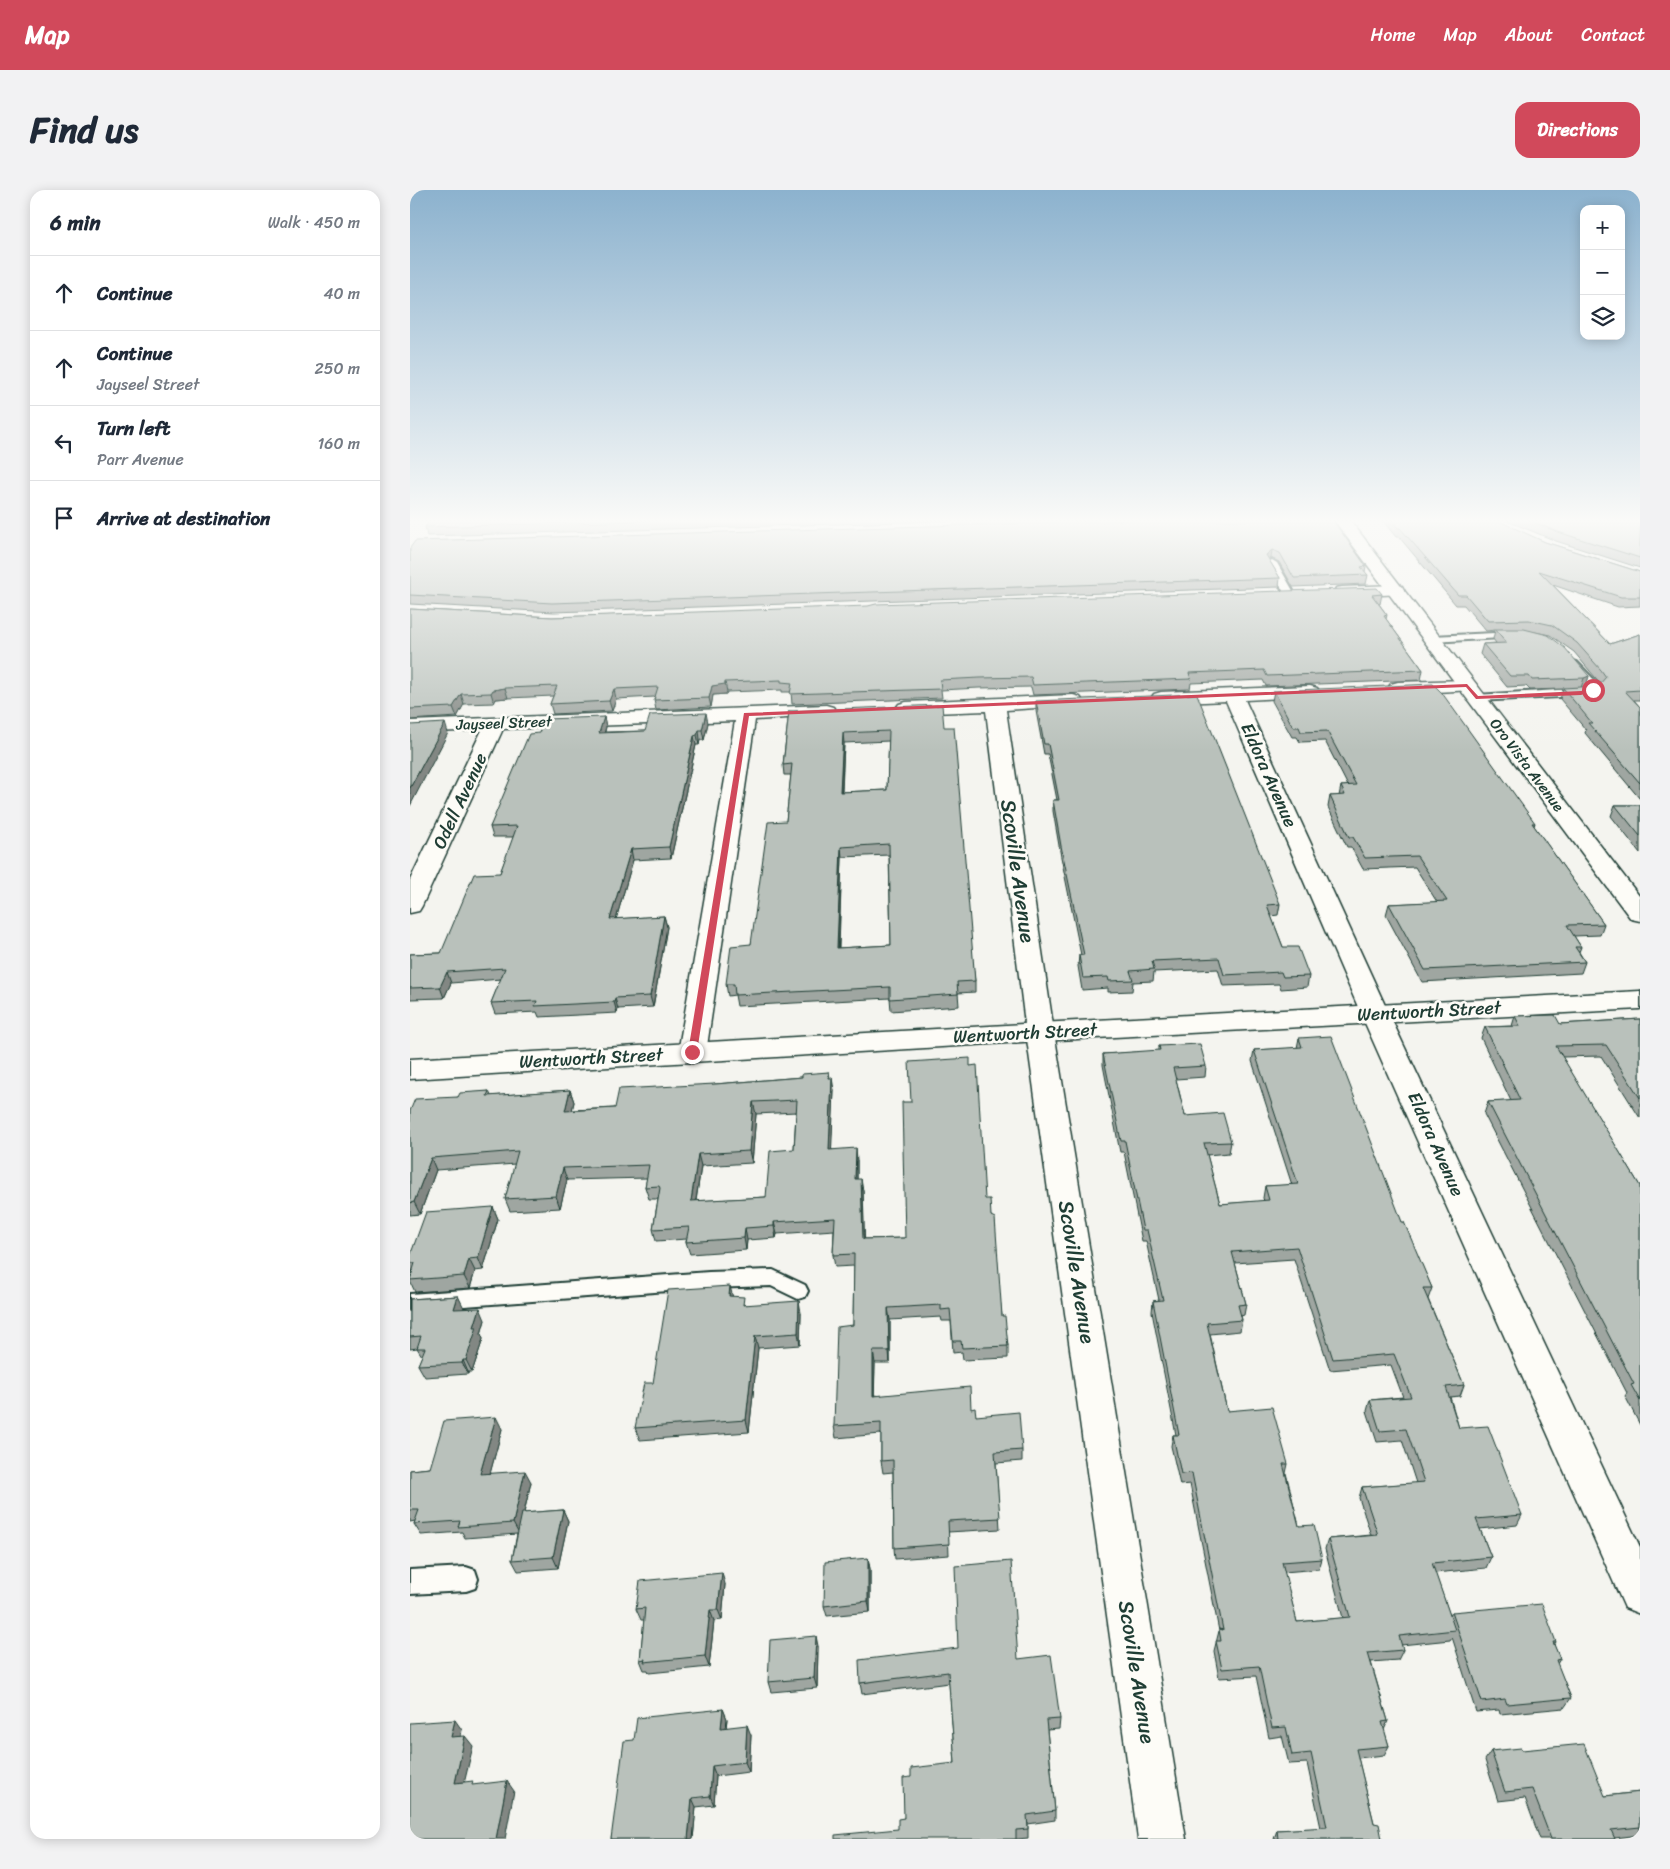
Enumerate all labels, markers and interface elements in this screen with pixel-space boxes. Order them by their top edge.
text: Map [25,14,69,56]
text: Home [1371,19,1416,51]
text: Map [1444,19,1477,51]
text: About [1505,19,1553,51]
text: Contact [1581,19,1645,51]
text: Find us [30,99,138,161]
button: Directions [1515,102,1640,158]
text: 6 min [50,204,101,242]
map controls [1580,205,1625,340]
button: + [1580,205,1625,250]
text: Walk · 450 m [268,208,360,237]
button: − [1580,250,1625,295]
text: Continue [97,277,173,310]
icon: ahead [50,279,78,307]
text: 40 m [323,279,360,308]
button: layers [1580,295,1625,340]
text: Continue [97,337,173,370]
icon: ahead [50,354,78,382]
text: 250 m [314,354,360,383]
text: Jayseel Street [97,370,199,399]
text: Turn left [97,412,170,445]
icon: left [50,429,78,457]
text: 160 m [317,429,360,458]
text: Parr Avenue [97,445,184,474]
text: Arrive at destination [97,502,270,535]
icon: arrive [50,504,78,532]
route start [1582,679,1605,702]
street label: Jayseel Street [455,708,553,738]
street label: Oro Vista Avenue [1483,713,1571,817]
street label: Eldora Avenue [1232,717,1306,833]
street label: Odell Avenue [424,747,496,855]
street label: Scoville Avenue [989,797,1047,945]
street label: Wentworth Street [1356,991,1502,1031]
street label: Wentworth Street [952,1013,1098,1053]
street label: Wentworth Street [518,1038,664,1078]
route end [681,1041,704,1064]
street label: Eldora Avenue [1399,1086,1473,1202]
street label: Scoville Avenue [1047,1198,1107,1346]
street label: Scoville Avenue [1107,1598,1167,1746]

